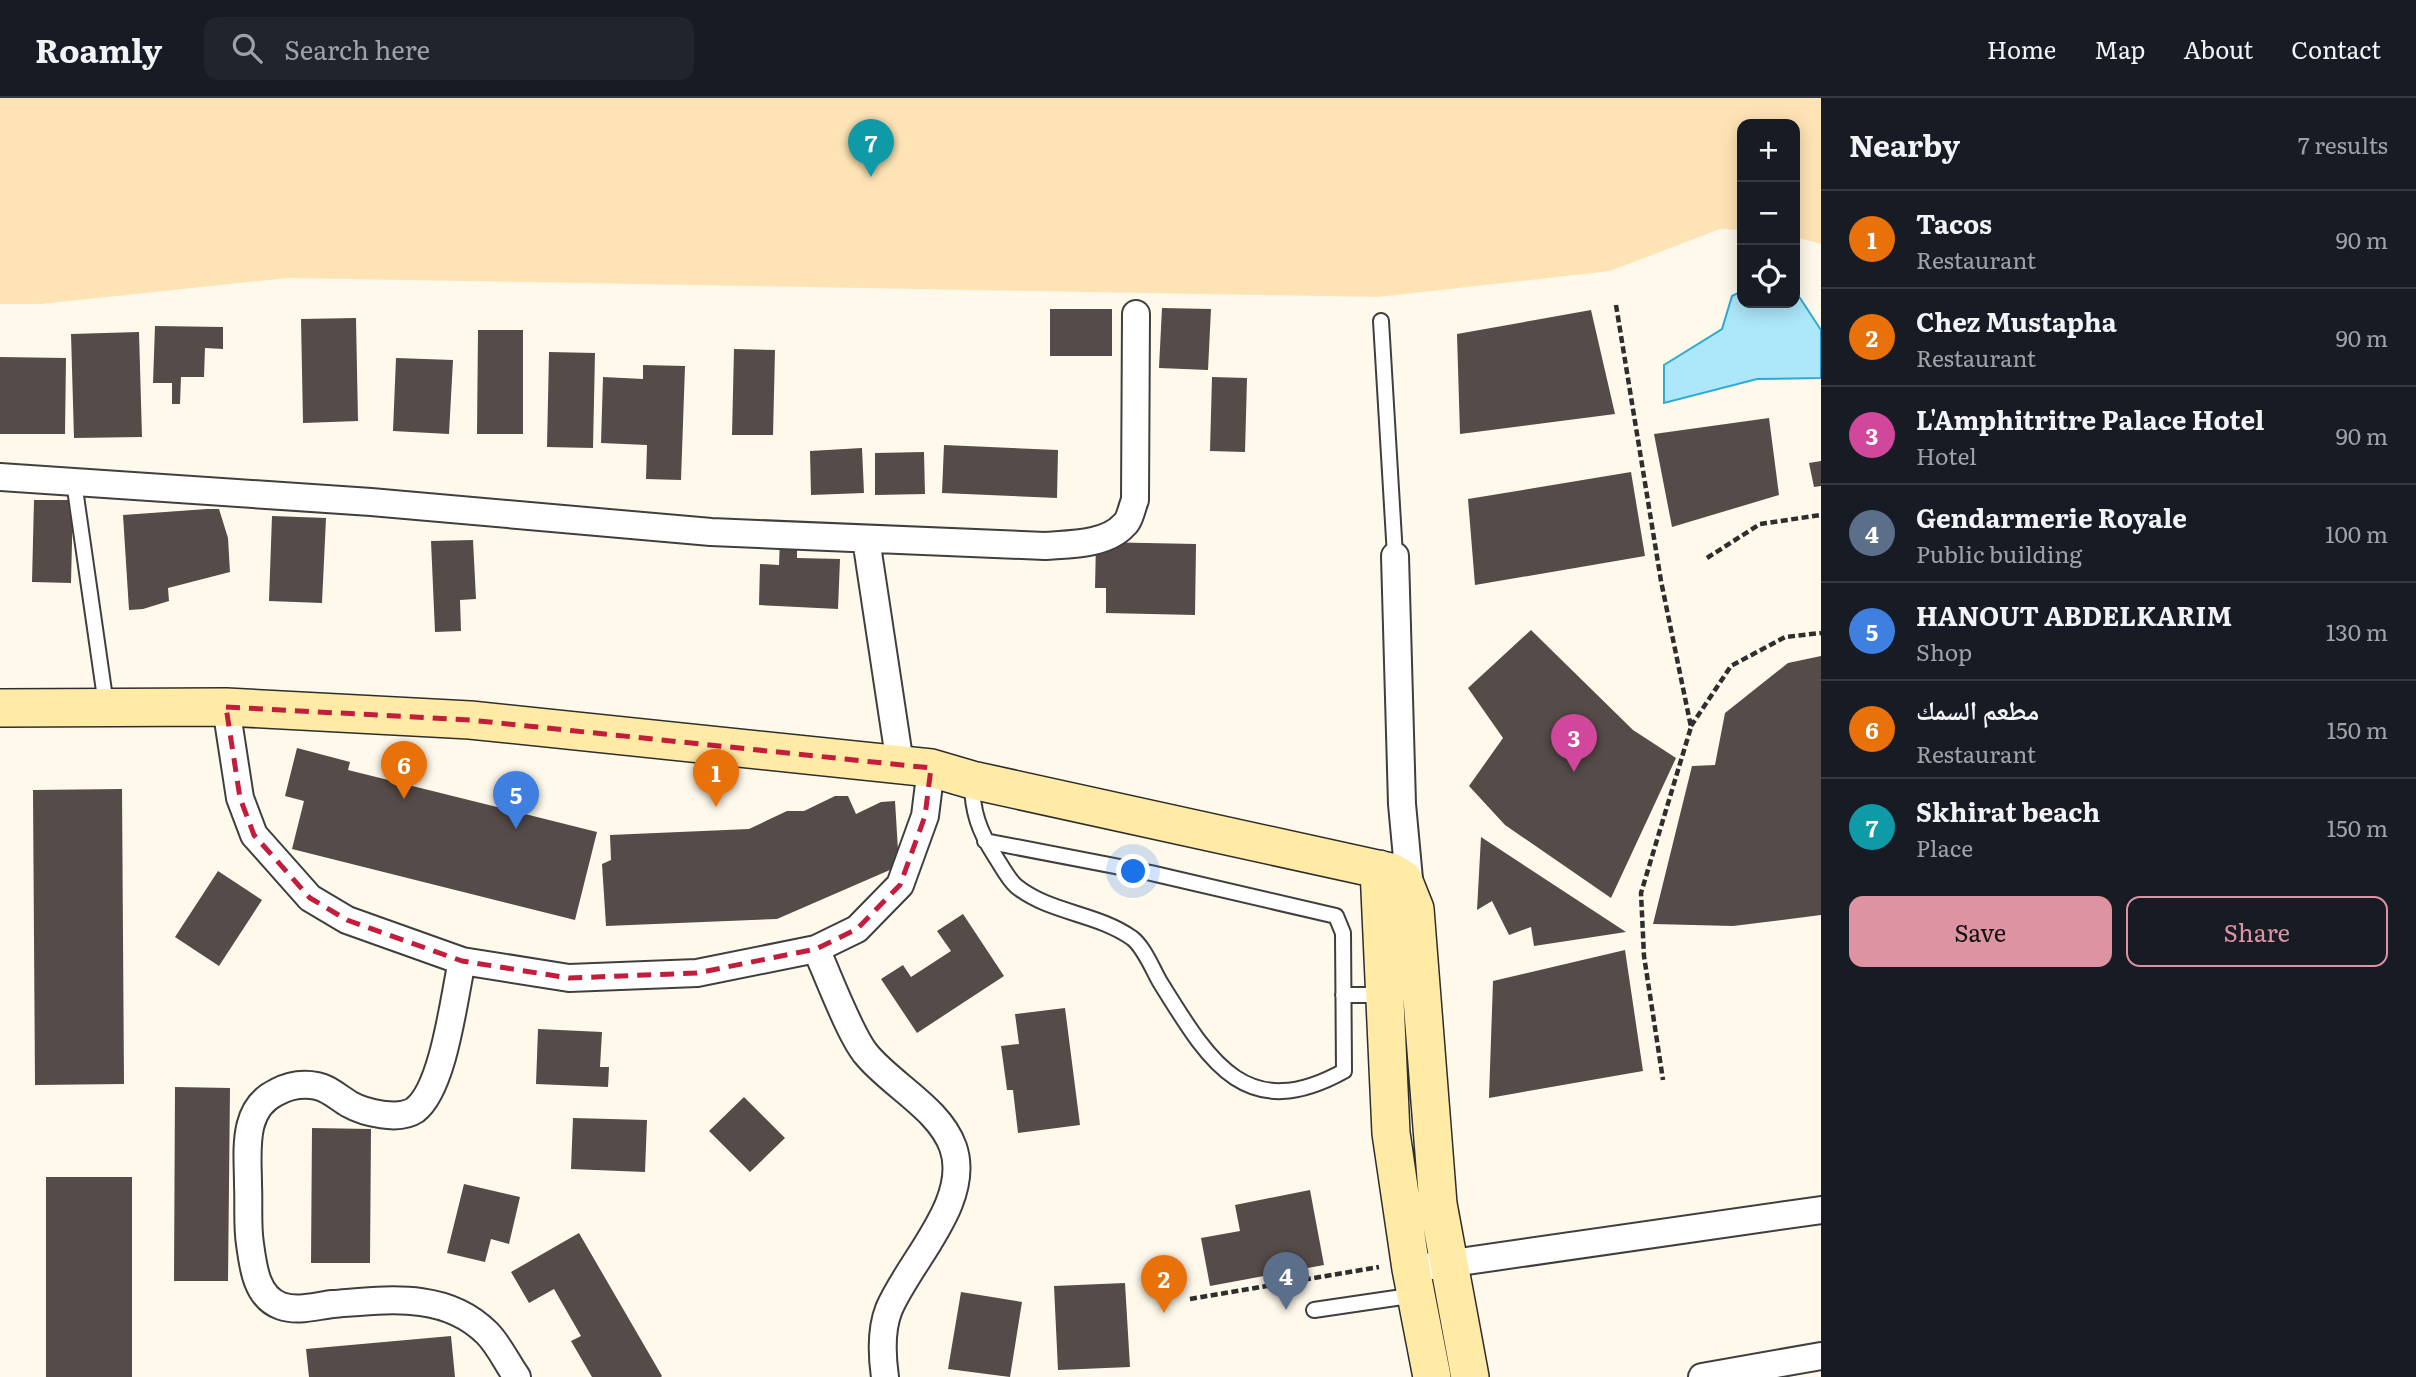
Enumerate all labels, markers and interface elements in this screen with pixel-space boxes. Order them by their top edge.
search box [204,17,694,80]
text: Roamly [35,24,162,73]
icon: search [228,29,266,67]
text: Search here [284,29,430,68]
text: Home [1987,31,2056,66]
text: Map [2094,31,2145,66]
text: About [2183,31,2253,66]
text: Contact [2291,31,2381,66]
pin: 7 [848,119,894,177]
map controls [1737,119,1800,308]
button: + [1737,119,1800,182]
text: Nearby [1849,122,1960,166]
text: 7 results [2298,127,2388,161]
button: − [1737,182,1800,245]
text: Tacos [1916,203,1992,242]
text: 1 [1867,222,1877,256]
text: 90 m [2336,222,2388,256]
text: Restaurant [1916,242,2036,276]
button: locate [1737,245,1800,308]
text: Chez Mustapha [1916,301,2117,340]
text: 2 [1866,320,1878,354]
text: 90 m [2336,320,2388,354]
text: Restaurant [1916,340,2036,374]
text: L'Amphitritre Palace Hotel [1916,399,2264,438]
text: 3 [1866,418,1878,452]
text: 90 m [2336,418,2388,452]
text: Hotel [1916,438,1977,472]
text: Gendarmerie Royale [1916,497,2187,536]
text: 4 [1865,516,1879,550]
text: 100 m [2325,516,2388,550]
text: Public building [1916,536,2082,570]
text: HANOUT ABDELKARIM [1916,595,2232,634]
text: 5 [1866,614,1878,648]
text: 130 m [2326,614,2388,648]
text: Shop [1916,634,1972,668]
text: مطعم السمك [1916,689,2039,728]
text: 6 [1865,712,1879,746]
text: 150 m [2327,712,2388,746]
pin: 3 [1551,714,1597,772]
text: Restaurant [1916,736,2036,770]
pin: 6 [381,741,427,799]
pin: 1 [693,749,739,807]
pin: 5 [493,771,539,829]
text: Skhirat beach [1916,791,2100,830]
text: 7 [1866,810,1878,844]
text: 150 m [2327,810,2388,844]
text: Place [1916,830,1973,864]
your location [1116,854,1150,888]
button: Save [1849,896,2112,967]
button: Share [2126,896,2388,967]
pin: 4 [1263,1252,1309,1310]
pin: 2 [1141,1255,1187,1313]

